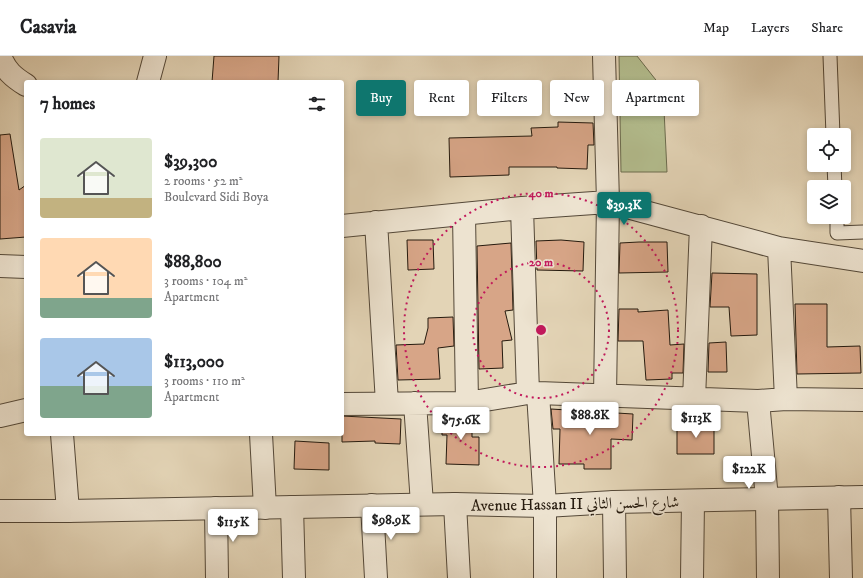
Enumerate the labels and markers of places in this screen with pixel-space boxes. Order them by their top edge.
pin: $39.3K [591,192,657,226]
centre of rings [534,323,548,337]
pin: $88.8K [557,402,623,436]
pin: $113K [668,405,724,439]
pin: $75.6K [428,407,494,441]
pin: $122K [721,456,777,490]
pin: $98.9K [358,507,424,541]
pin: $115K [205,509,261,543]

